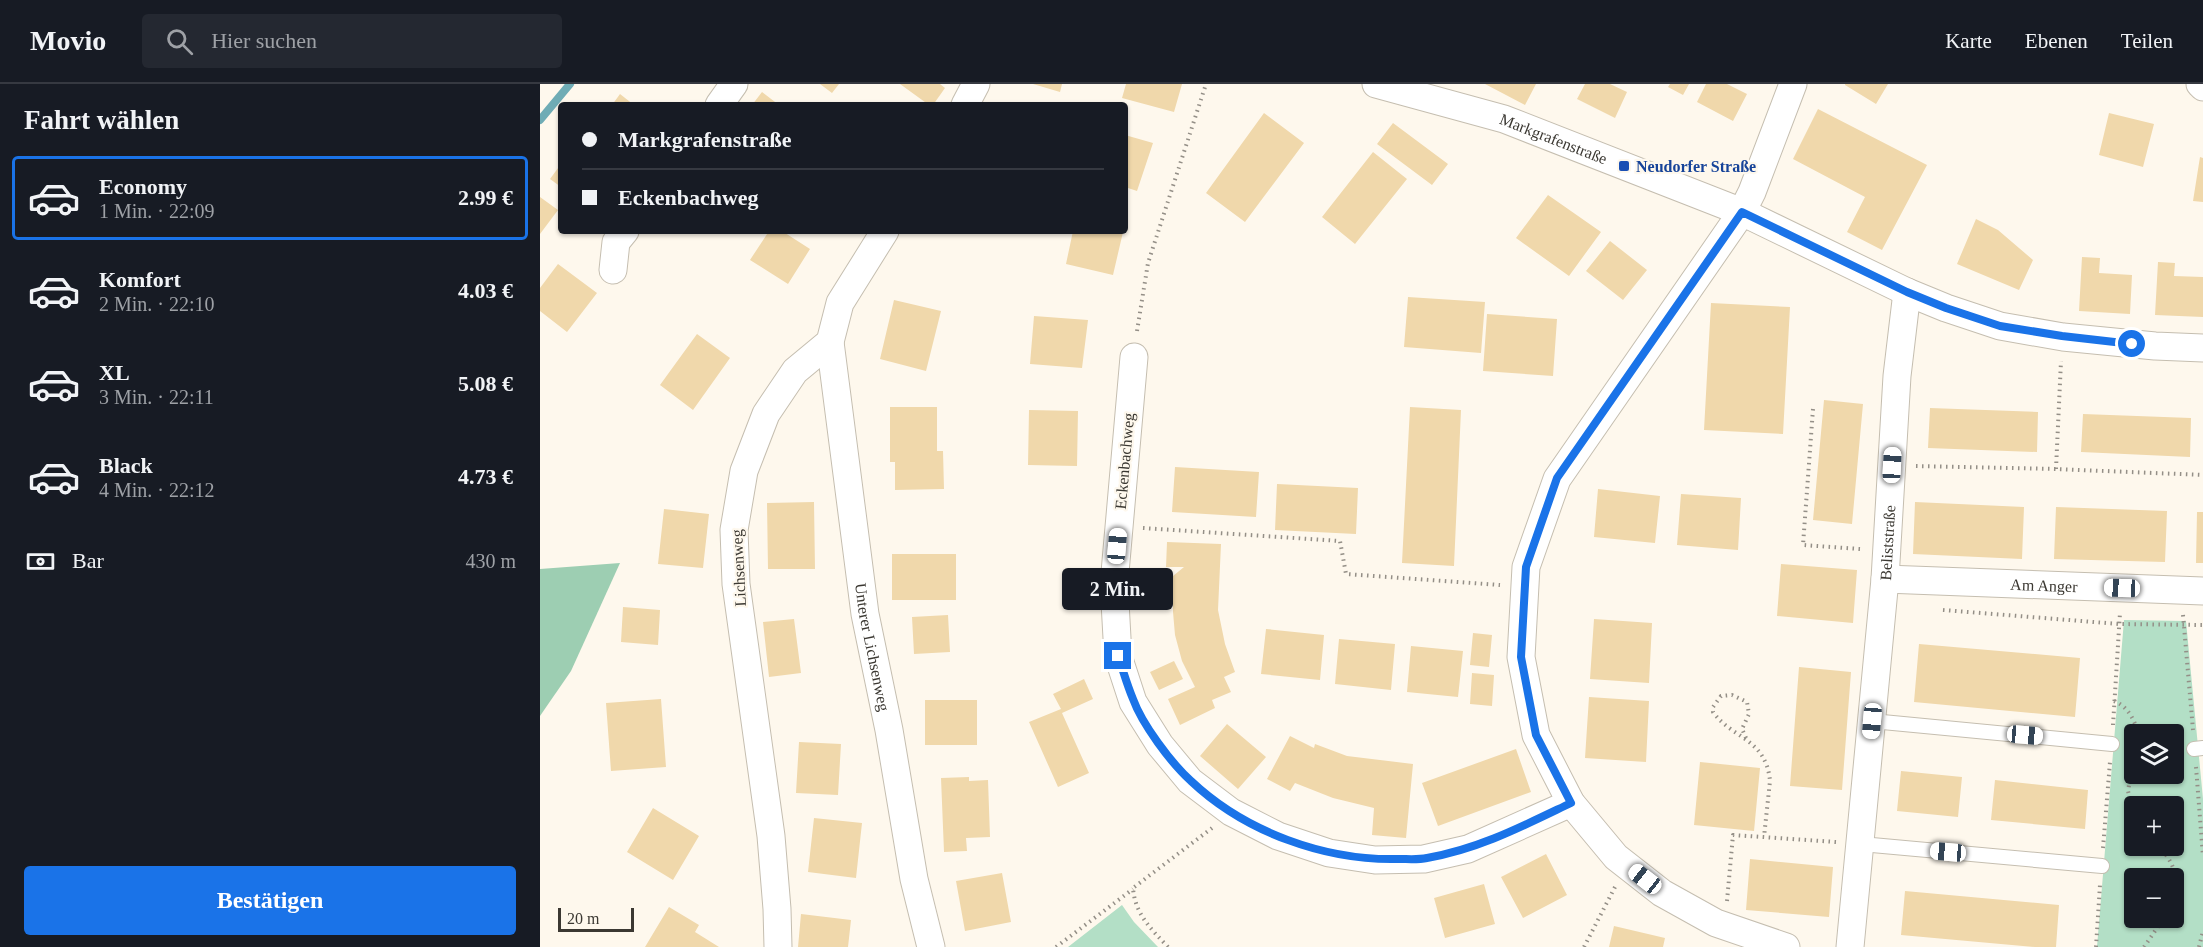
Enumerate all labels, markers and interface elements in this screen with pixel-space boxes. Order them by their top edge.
search box [142,14,562,68]
text: Movio [30,25,106,56]
icon: search [163,25,196,58]
text: Hier suchen [211,28,317,53]
text: Karte [1945,29,1992,53]
text: Ebenen [2025,29,2088,53]
text: Teilen [2121,29,2173,53]
text: Fahrt wählen [24,105,179,135]
street label: Markgrafenstraße [1497,110,1610,167]
text: Markgrafenstraße [618,127,792,152]
place label: Neudorfer Straße [1636,158,1756,175]
marker: Neudorfer Straße [1617,159,1631,173]
icon: car [27,171,81,225]
text: Economy [99,174,187,199]
text: 2.99 € [458,185,513,210]
text: Eckenbachweg [618,185,759,210]
text: 1 Min. · 22:09 [99,200,215,222]
icon: car [27,264,81,318]
text: Komfort [99,267,181,292]
text: 4.03 € [458,278,513,303]
text: 2 Min. · 22:10 [99,293,215,315]
route start [2118,330,2145,357]
icon: car [27,357,81,411]
text: XL [99,360,130,385]
text: 5.08 € [458,371,513,396]
text: 3 Min. · 22:11 [99,386,214,408]
street label: Eckenbachweg [1112,412,1138,510]
car [1882,447,1902,483]
icon: car [27,450,81,504]
text: Black [99,453,153,478]
text: 4.73 € [458,464,513,489]
text: 4 Min. · 22:12 [99,479,215,501]
street label: Beliststraße [1877,505,1898,581]
car [1106,527,1128,565]
street label: Lichsenweg [728,529,750,607]
icon: cash [24,545,57,578]
text: Bar [72,548,104,573]
text: 430 m [465,550,516,572]
callout: 2 Min. [1062,569,1174,611]
street label: Am Anger [2010,576,2078,596]
text: 2 Min. [1090,578,1145,600]
car [2104,578,2140,598]
street label: Unterer Lichsenweg [852,582,893,713]
route end [1104,642,1131,669]
car [1861,702,1883,740]
car [2006,724,2044,746]
map controls [2124,724,2184,928]
button: layers [2124,724,2184,784]
button: + [2124,796,2184,856]
car [1929,841,1967,863]
car [1625,861,1665,897]
button: Bestätigen [24,866,516,935]
button: − [2124,868,2184,928]
scale bar [558,905,634,932]
text: 20 m [567,910,599,927]

